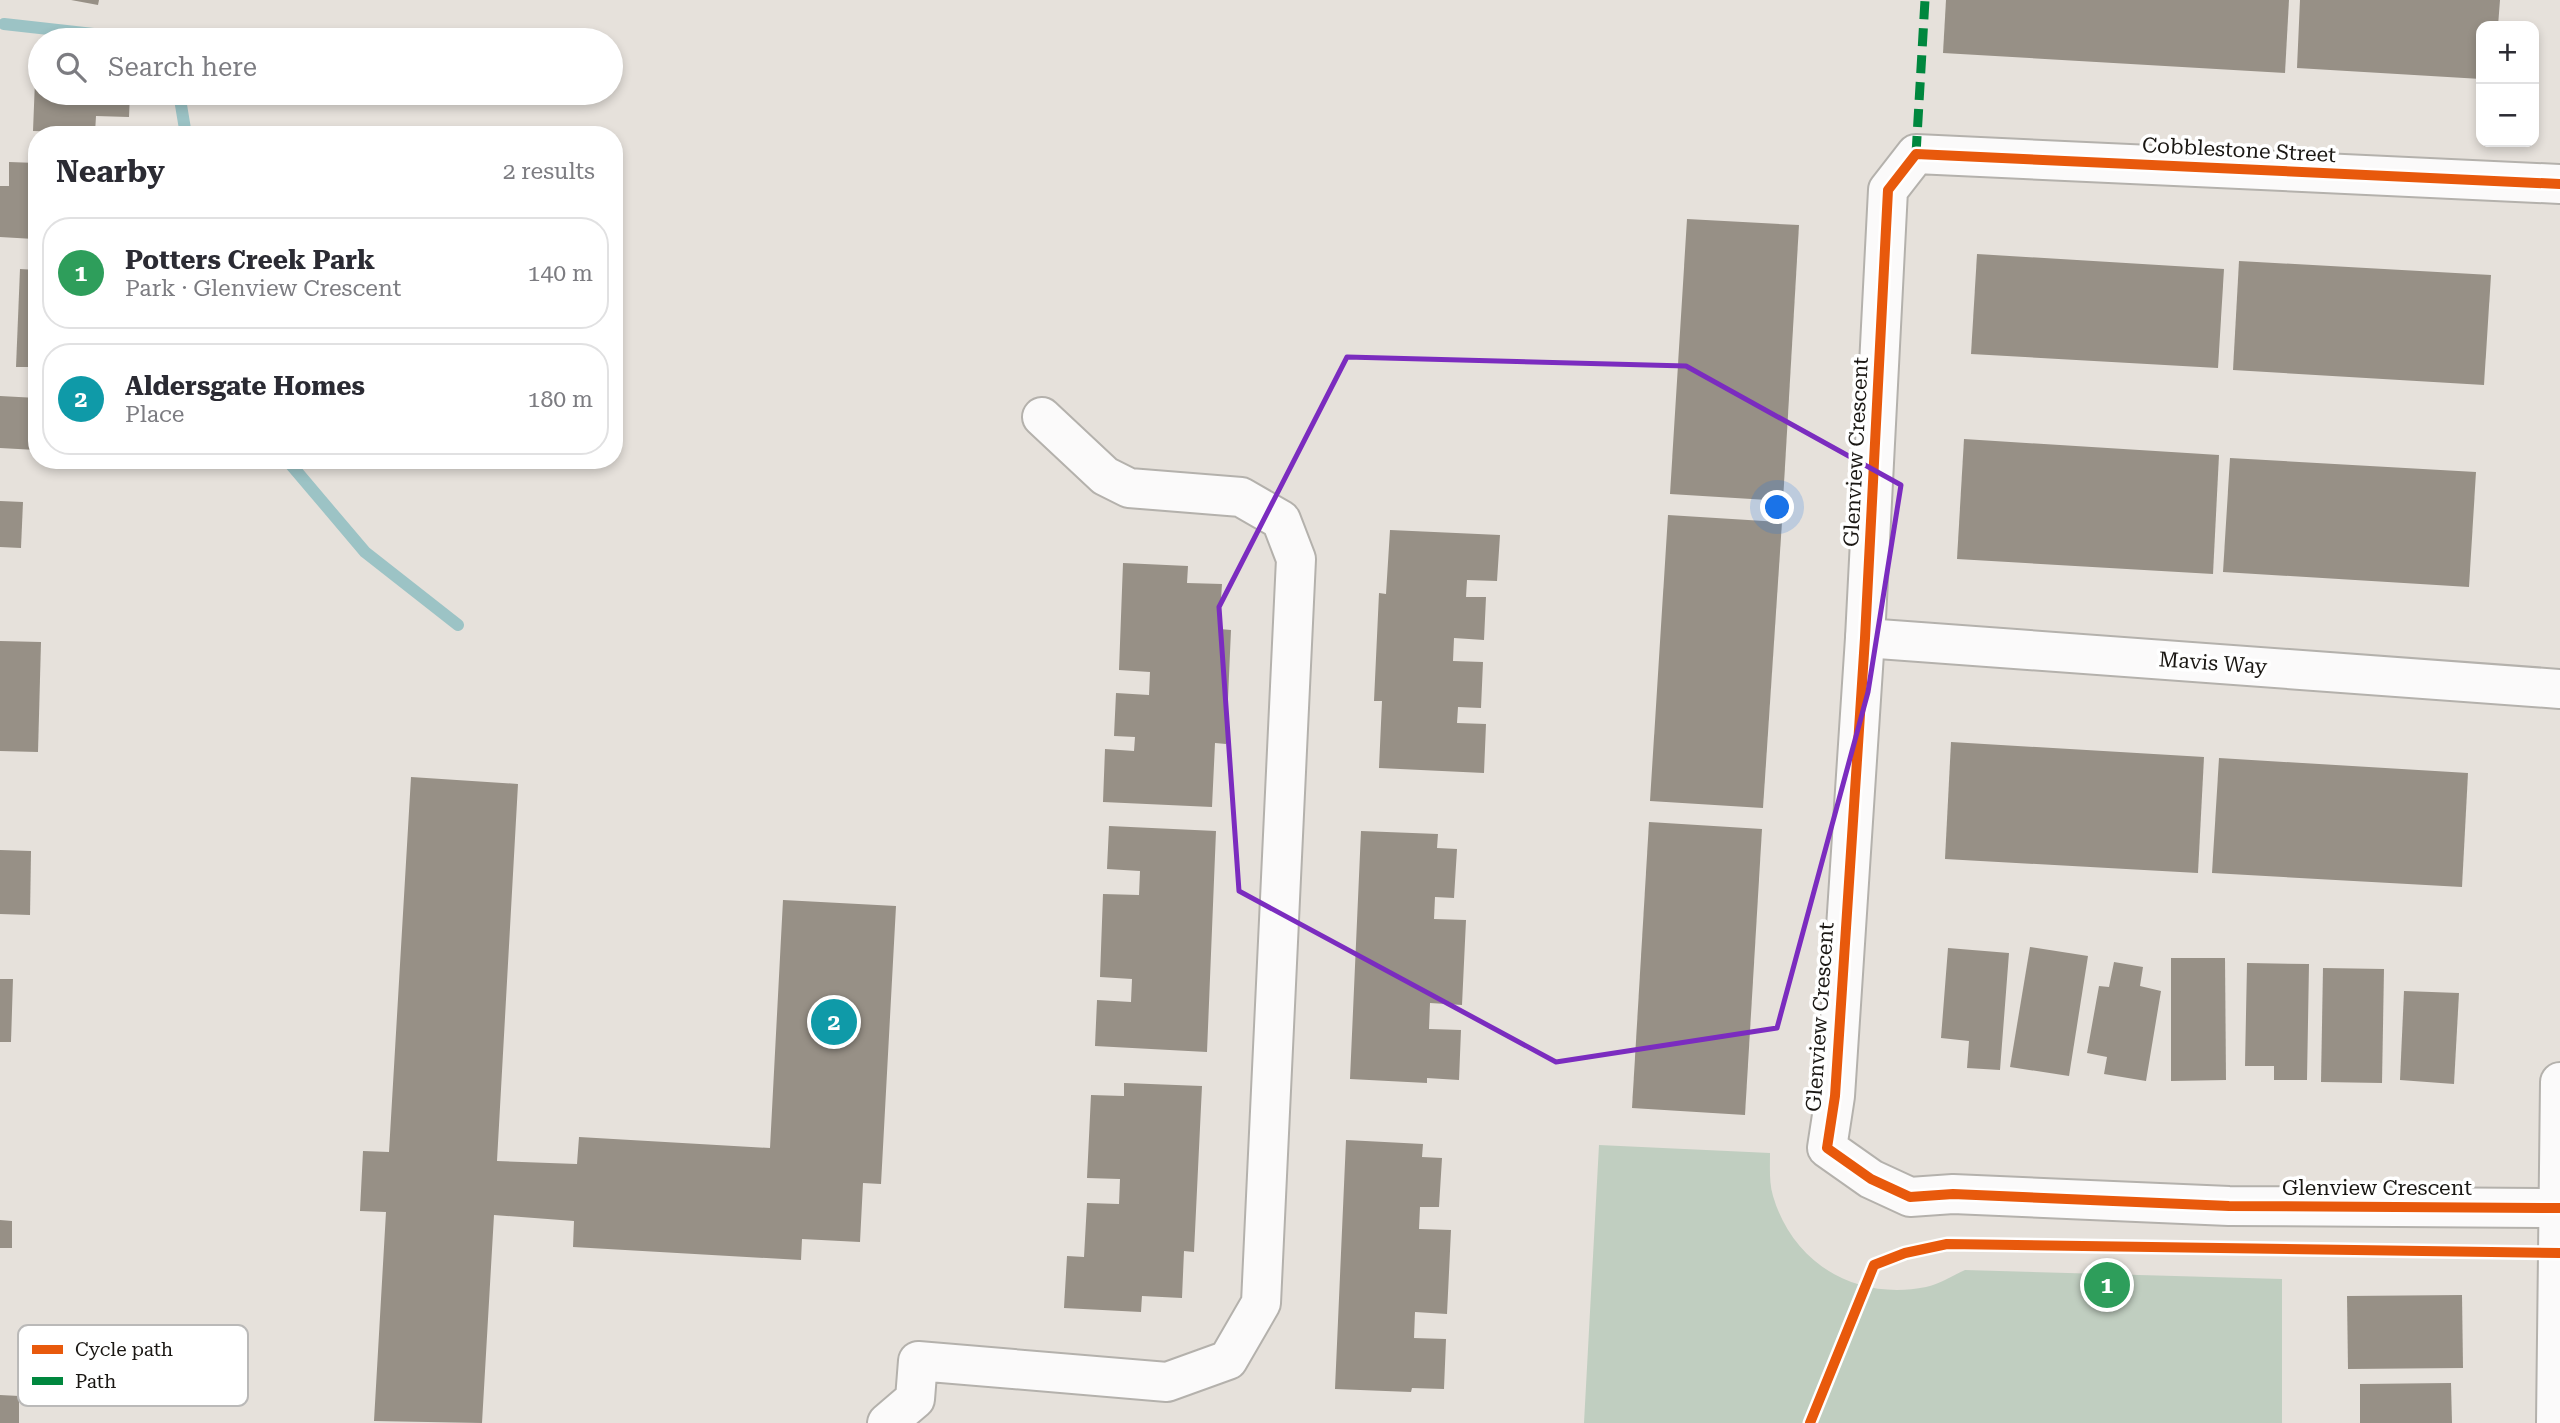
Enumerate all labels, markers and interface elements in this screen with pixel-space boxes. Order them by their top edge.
map controls [2476,21,2539,147]
button: + [2476,21,2539,84]
search box [28,28,623,105]
icon: search [52,48,90,86]
text: Search here [108,52,257,82]
button: − [2476,84,2539,147]
street label: Cobblestone Street [2141,133,2337,167]
text: Nearby [56,154,165,189]
text: 2 results [503,158,595,185]
text: Potters Creek Park [125,245,375,275]
text: 1 [75,260,87,287]
text: 140 m [528,260,593,287]
text: Park · Glenview Crescent [125,275,401,302]
street label: Glenview Crescent [1839,356,1873,548]
text: Aldersgate Homes [125,371,365,401]
text: 2 [75,386,87,413]
text: 180 m [528,386,593,413]
text: Place [125,401,184,428]
your location [1760,490,1794,524]
street label: Mavis Way [2158,647,2269,679]
street label: Glenview Crescent [1801,921,1839,1113]
pin: 2 [811,996,857,1048]
street label: Glenview Crescent [2282,1176,2472,1200]
pin: 1 [2084,1259,2130,1311]
legend [18,1325,248,1406]
text: Cycle path [75,1338,173,1361]
text: Path [75,1370,116,1393]

